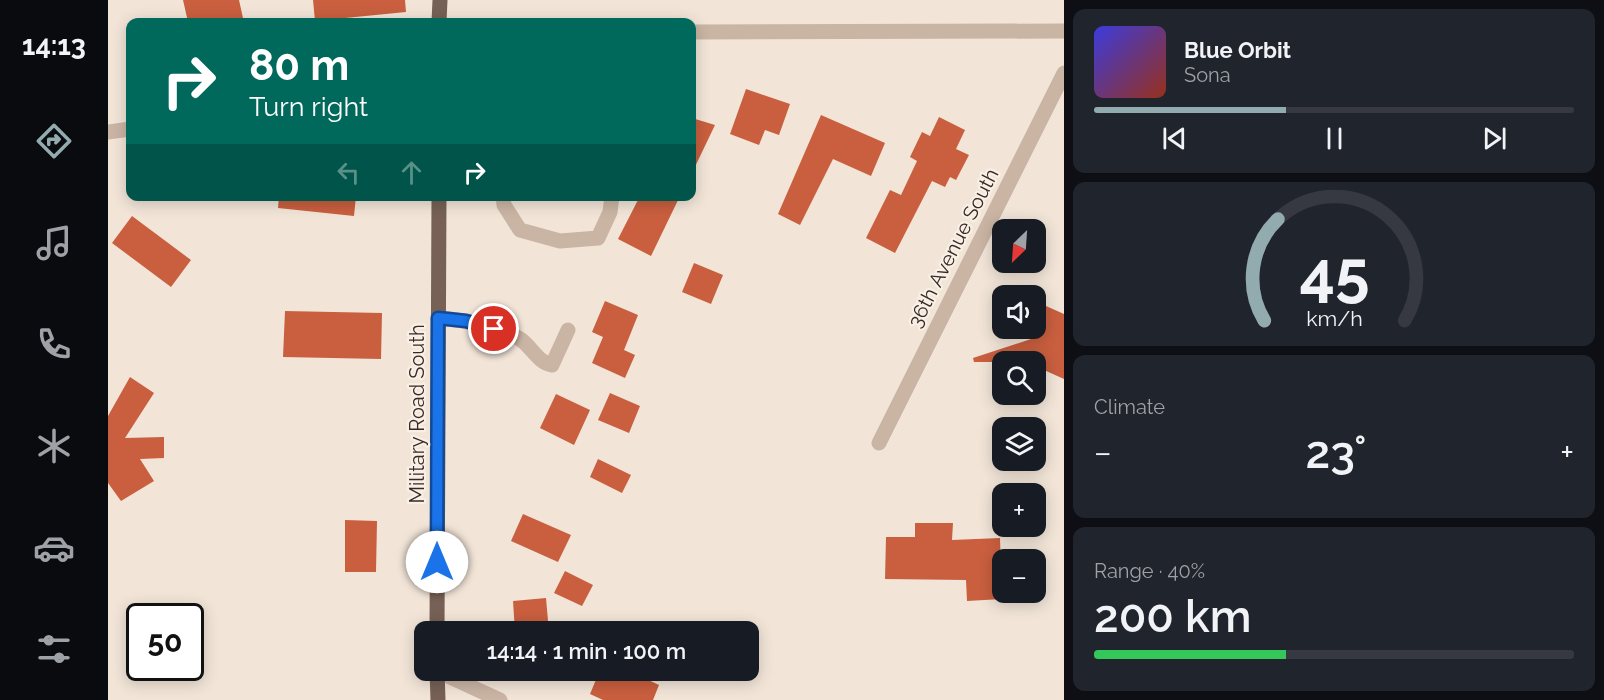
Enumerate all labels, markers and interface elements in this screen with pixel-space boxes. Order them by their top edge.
text: 14:13 [22,30,86,61]
text: Blue Orbit [1184,37,1291,63]
text: 80 m [249,41,349,90]
icon: right [150,42,228,120]
text: Sona [1184,63,1231,87]
text: Turn right [249,91,368,122]
icon: directions [33,120,75,162]
icon: previous [1158,122,1191,155]
icon: pause [1318,122,1351,155]
icon: next [1478,122,1511,155]
icon: left [332,156,365,189]
icon: ahead [395,156,428,189]
icon: right [458,156,491,189]
street label: 36th Avenue South [903,165,1003,331]
north arrow [992,219,1046,273]
map controls [992,219,1046,603]
icon: music [33,222,75,264]
text: 45 [1299,236,1369,310]
button: sound [992,285,1046,339]
pin [468,303,519,354]
text: km/h [1306,306,1362,331]
icon: arrive [477,312,510,345]
icon: phone [33,323,75,365]
street label: Military Road South [405,324,429,504]
button: search [992,351,1046,405]
text: Climate [1094,395,1165,419]
button: layers [992,417,1046,471]
icon: climate [33,425,75,467]
text: 23° [1306,426,1367,479]
text: − [1094,433,1112,472]
text: + [1560,433,1574,472]
button: + [992,483,1046,537]
icon: car [33,527,75,569]
position arrow [405,530,469,594]
button: − [992,549,1046,603]
text: Range · 40% [1094,559,1205,583]
text: 200 km [1094,590,1251,643]
speed limit sign: 50 [126,603,204,681]
icon: filters [33,628,75,670]
text: 14:14 · 1 min · 100 m [487,638,686,664]

